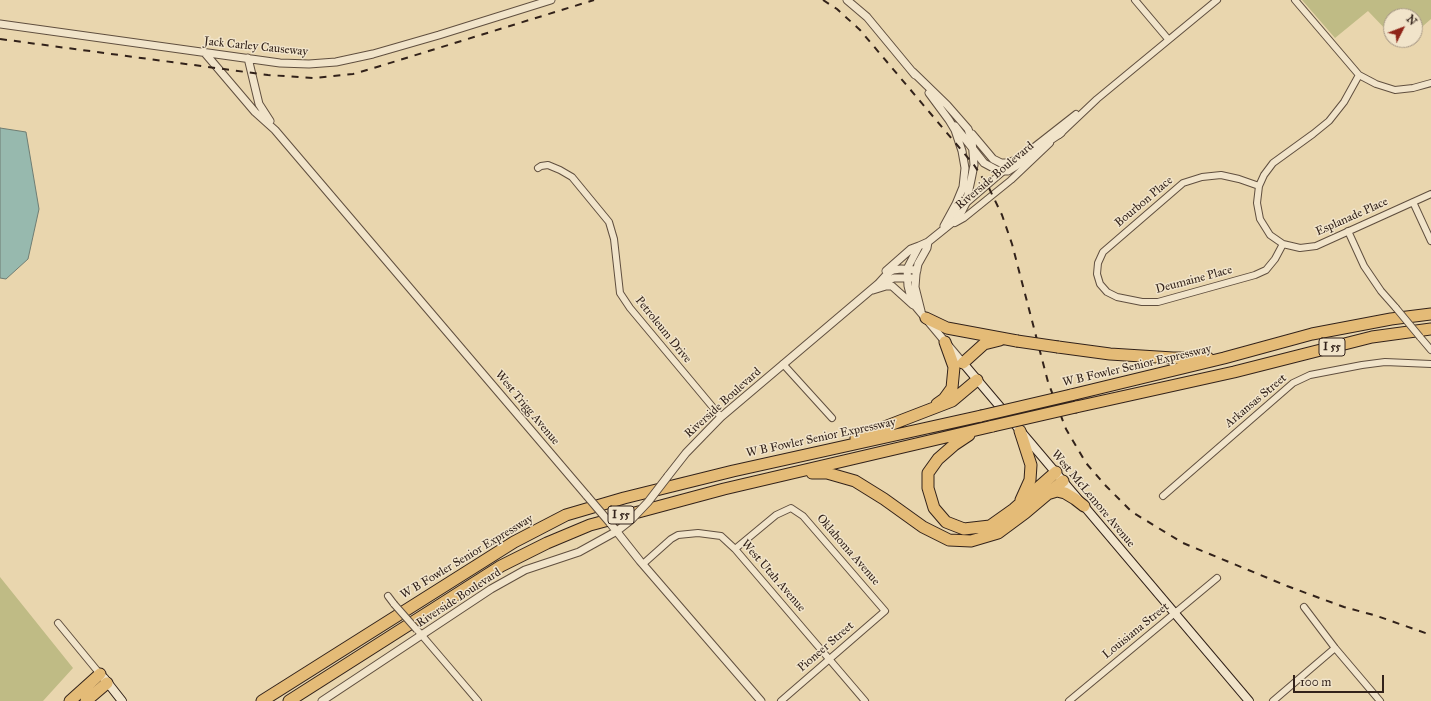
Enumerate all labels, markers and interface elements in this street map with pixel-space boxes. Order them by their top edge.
north arrow [1383,8,1423,48]
text: N [1404,12,1420,28]
street label: Jack Carley Causeway [203,34,309,60]
street label: Riverside Boulevard [953,139,1037,213]
street label: Bourbon Place [1112,174,1176,230]
street label: Esplanade Place [1314,195,1390,239]
street label: Deumaine Place [1154,263,1234,297]
street label: Petroleum Drive [632,294,694,366]
road number: I 55 [1319,338,1345,356]
street label: W B Fowler Senior Expressway [1061,342,1213,390]
street label: Riverside Boulevard [682,365,764,441]
street label: West Trigg Avenue [492,368,562,448]
street label: Arkansas Street [1222,371,1290,431]
street label: W B Fowler Senior Expressway [745,415,897,461]
street label: West McLemore Avenue [1048,447,1138,551]
road number: I 55 [608,506,634,524]
street label: W B Fowler Senior Expressway [398,512,536,602]
street label: Oklahoma Avenue [813,512,883,588]
street label: West Utah Avenue [738,537,808,615]
street label: Riverside Boulevard [414,565,504,631]
street label: Louisiana Street [1100,600,1172,662]
street label: Pioneer Street [795,619,857,675]
scale bar [1295,667,1386,693]
text: 100 m [1300,675,1331,689]

